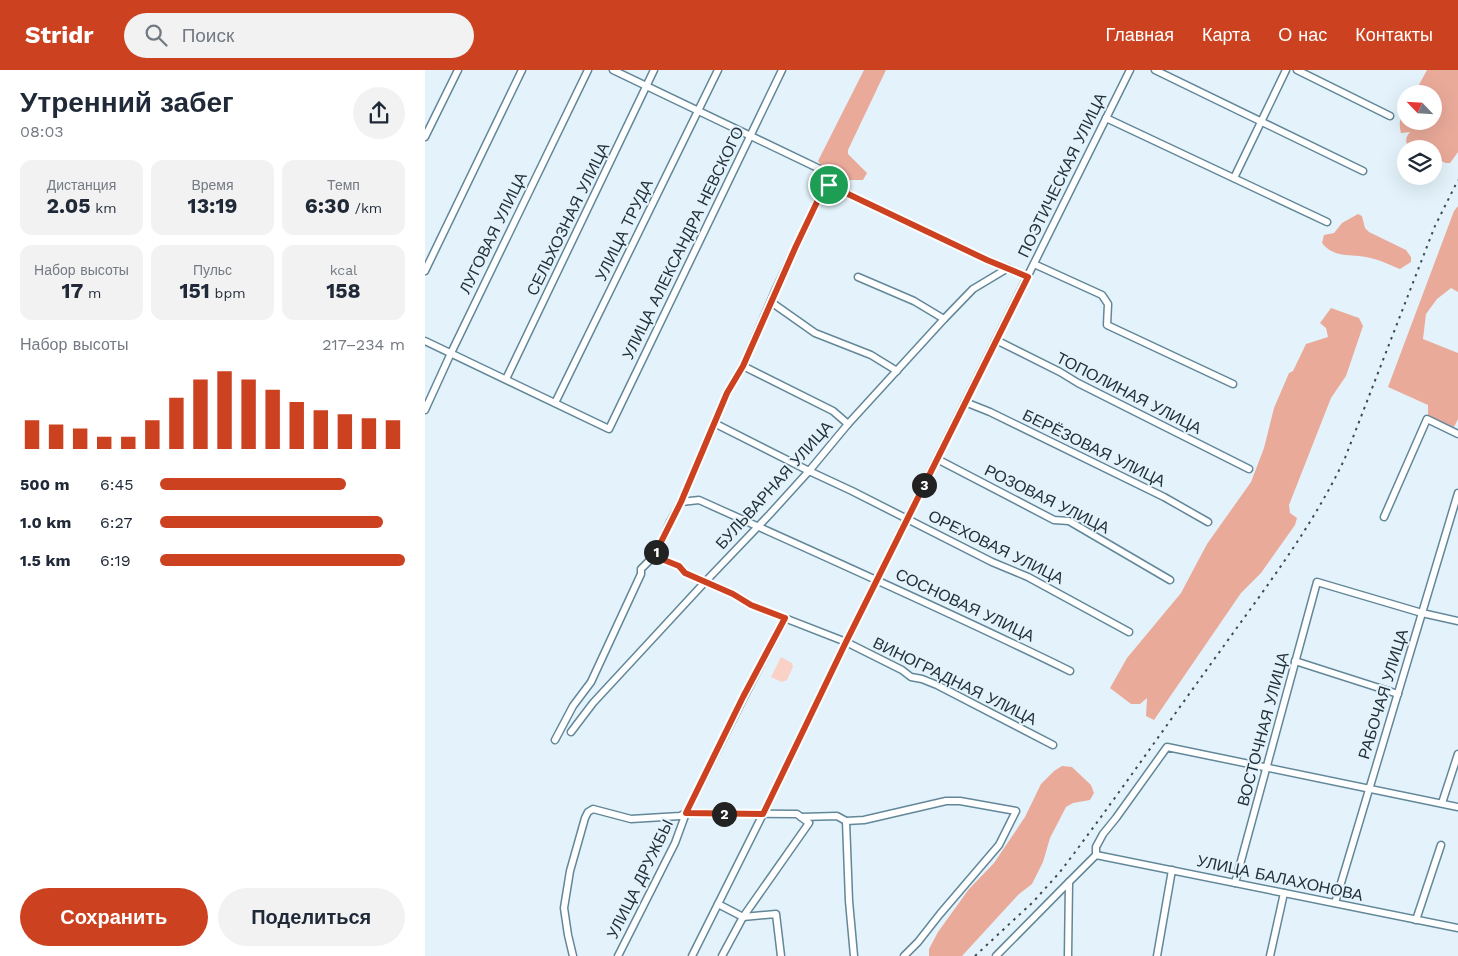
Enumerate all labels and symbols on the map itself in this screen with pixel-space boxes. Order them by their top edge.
north arrow [1397,85,1443,130]
street label: ПОЭТИЧЕСКАЯ УЛИЦА [1014,89,1110,260]
street label: УЛИЦА АЛЕКСАНДРА НЕВСКОГО [618,123,748,363]
street label: СЕЛЬХОЗНАЯ УЛИЦА [523,139,614,299]
pin [808,164,850,206]
street label: ЛУГОВАЯ УЛИЦА [455,169,531,297]
street label: УЛИЦА ТРУДА [591,176,657,284]
street label: ТОПОЛИНАЯ УЛИЦА [1053,348,1205,438]
street label: БЕРЁЗОВАЯ УЛИЦА [1020,405,1169,491]
street label: БУЛЬВАРНАЯ УЛИЦА [712,417,837,553]
street label: РОЗОВАЯ УЛИЦА [981,461,1113,538]
pin: 3 [911,472,937,498]
street label: ОРЕХОВАЯ УЛИЦА [925,506,1067,588]
pin: 1 [643,540,669,564]
street label: СОСНОВАЯ УЛИЦА [892,564,1038,646]
street label: РАБОЧАЯ УЛИЦА [1354,626,1412,761]
street label: ВИНОГРАДНАЯ УЛИЦА [870,633,1040,729]
street label: ВОСТОЧНАЯ УЛИЦА [1233,650,1293,808]
pin: 2 [711,802,737,826]
street label: УЛИЦА ДРУЖБЫ [603,816,677,942]
street label: УЛИЦА БАЛАХОНОВА [1195,851,1365,905]

